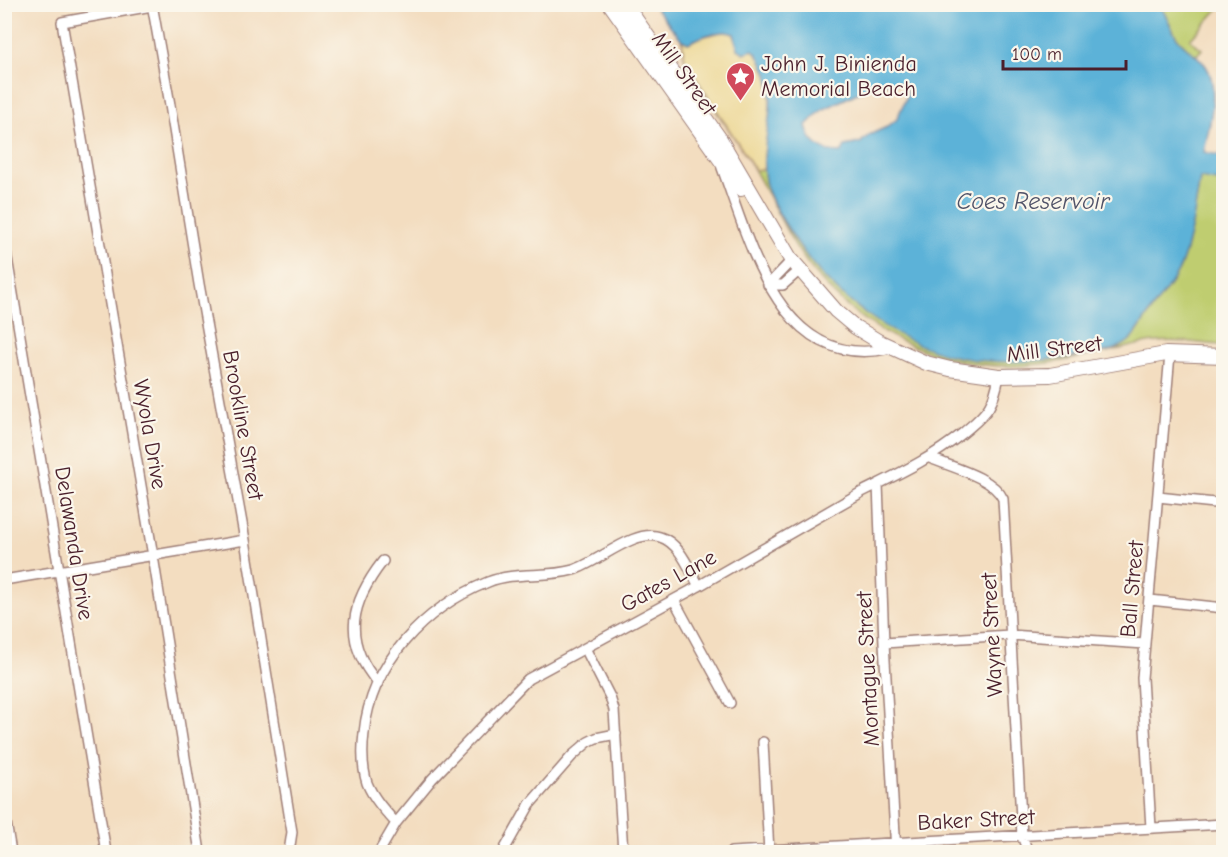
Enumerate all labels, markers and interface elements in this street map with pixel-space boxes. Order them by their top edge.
street label: Mill Street [646,27,723,121]
scale bar [1003,33,1126,71]
text: 100 m [1012,44,1062,65]
place label: John J. Binienda Memorial Beach [761,51,917,102]
place icon: John J. Binienda Memorial Beach [724,60,756,102]
water label: Coes Reservoir [956,187,1111,215]
street label: Mill Street [1005,330,1104,368]
street label: Brookline Street [217,348,269,503]
street label: Wyola Drive [128,377,172,491]
street label: Delawanda Drive [49,465,99,622]
street label: Ball Street [1115,539,1149,639]
street label: Gates Lane [616,544,721,618]
street label: Wayne Street [976,571,1008,698]
street label: Montague Street [851,590,885,747]
street label: Baker Street [917,804,1036,836]

